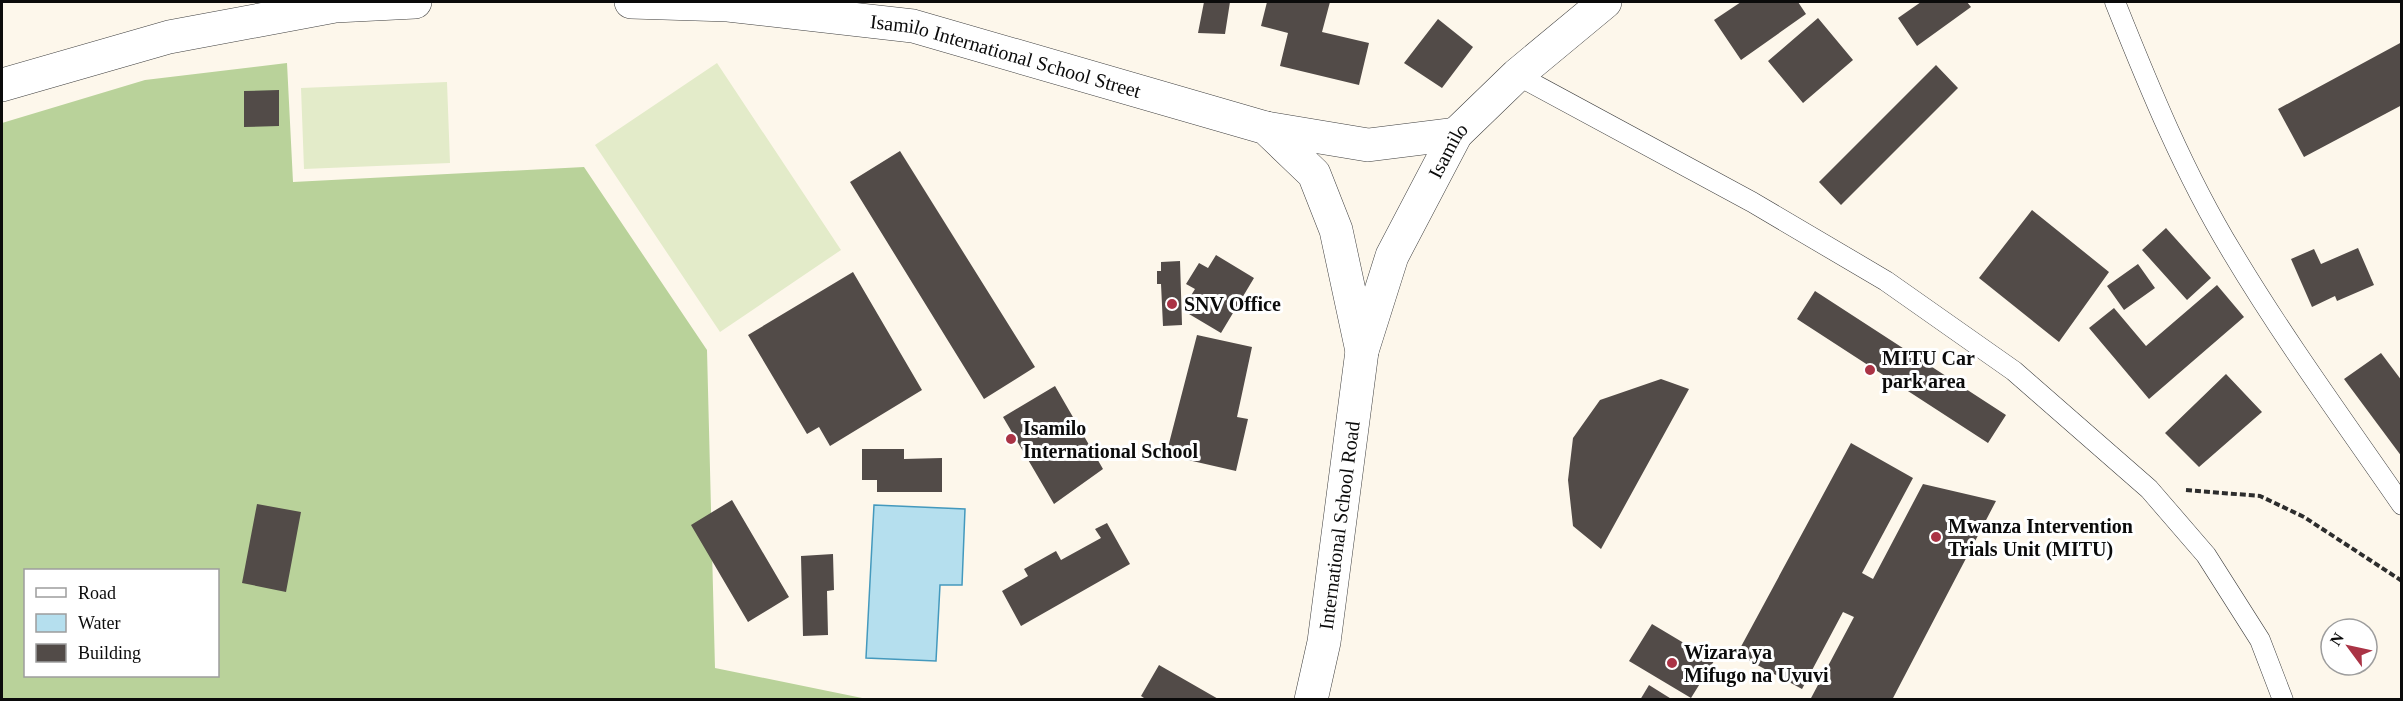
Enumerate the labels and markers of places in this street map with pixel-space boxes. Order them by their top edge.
place label: SNV Office [1184,293,1281,315]
marker: SNV Office [1165,297,1179,311]
place label: MITU Car park area [1882,347,1975,393]
marker: MITU Car park area [1863,363,1877,377]
place label: Isamilo International School [1023,417,1198,462]
marker: Isamilo International School [1004,432,1018,446]
place label: Mwanza Intervention Trials Unit (MITU) [1948,515,2133,561]
marker: Mwanza Intervention Trials Unit (MITU) [1929,530,1943,544]
place label: Wizara ya Mifugo na Uvuvi [1684,641,1829,687]
marker: Wizara ya Mifugo na Uvuvi [1665,656,1679,670]

